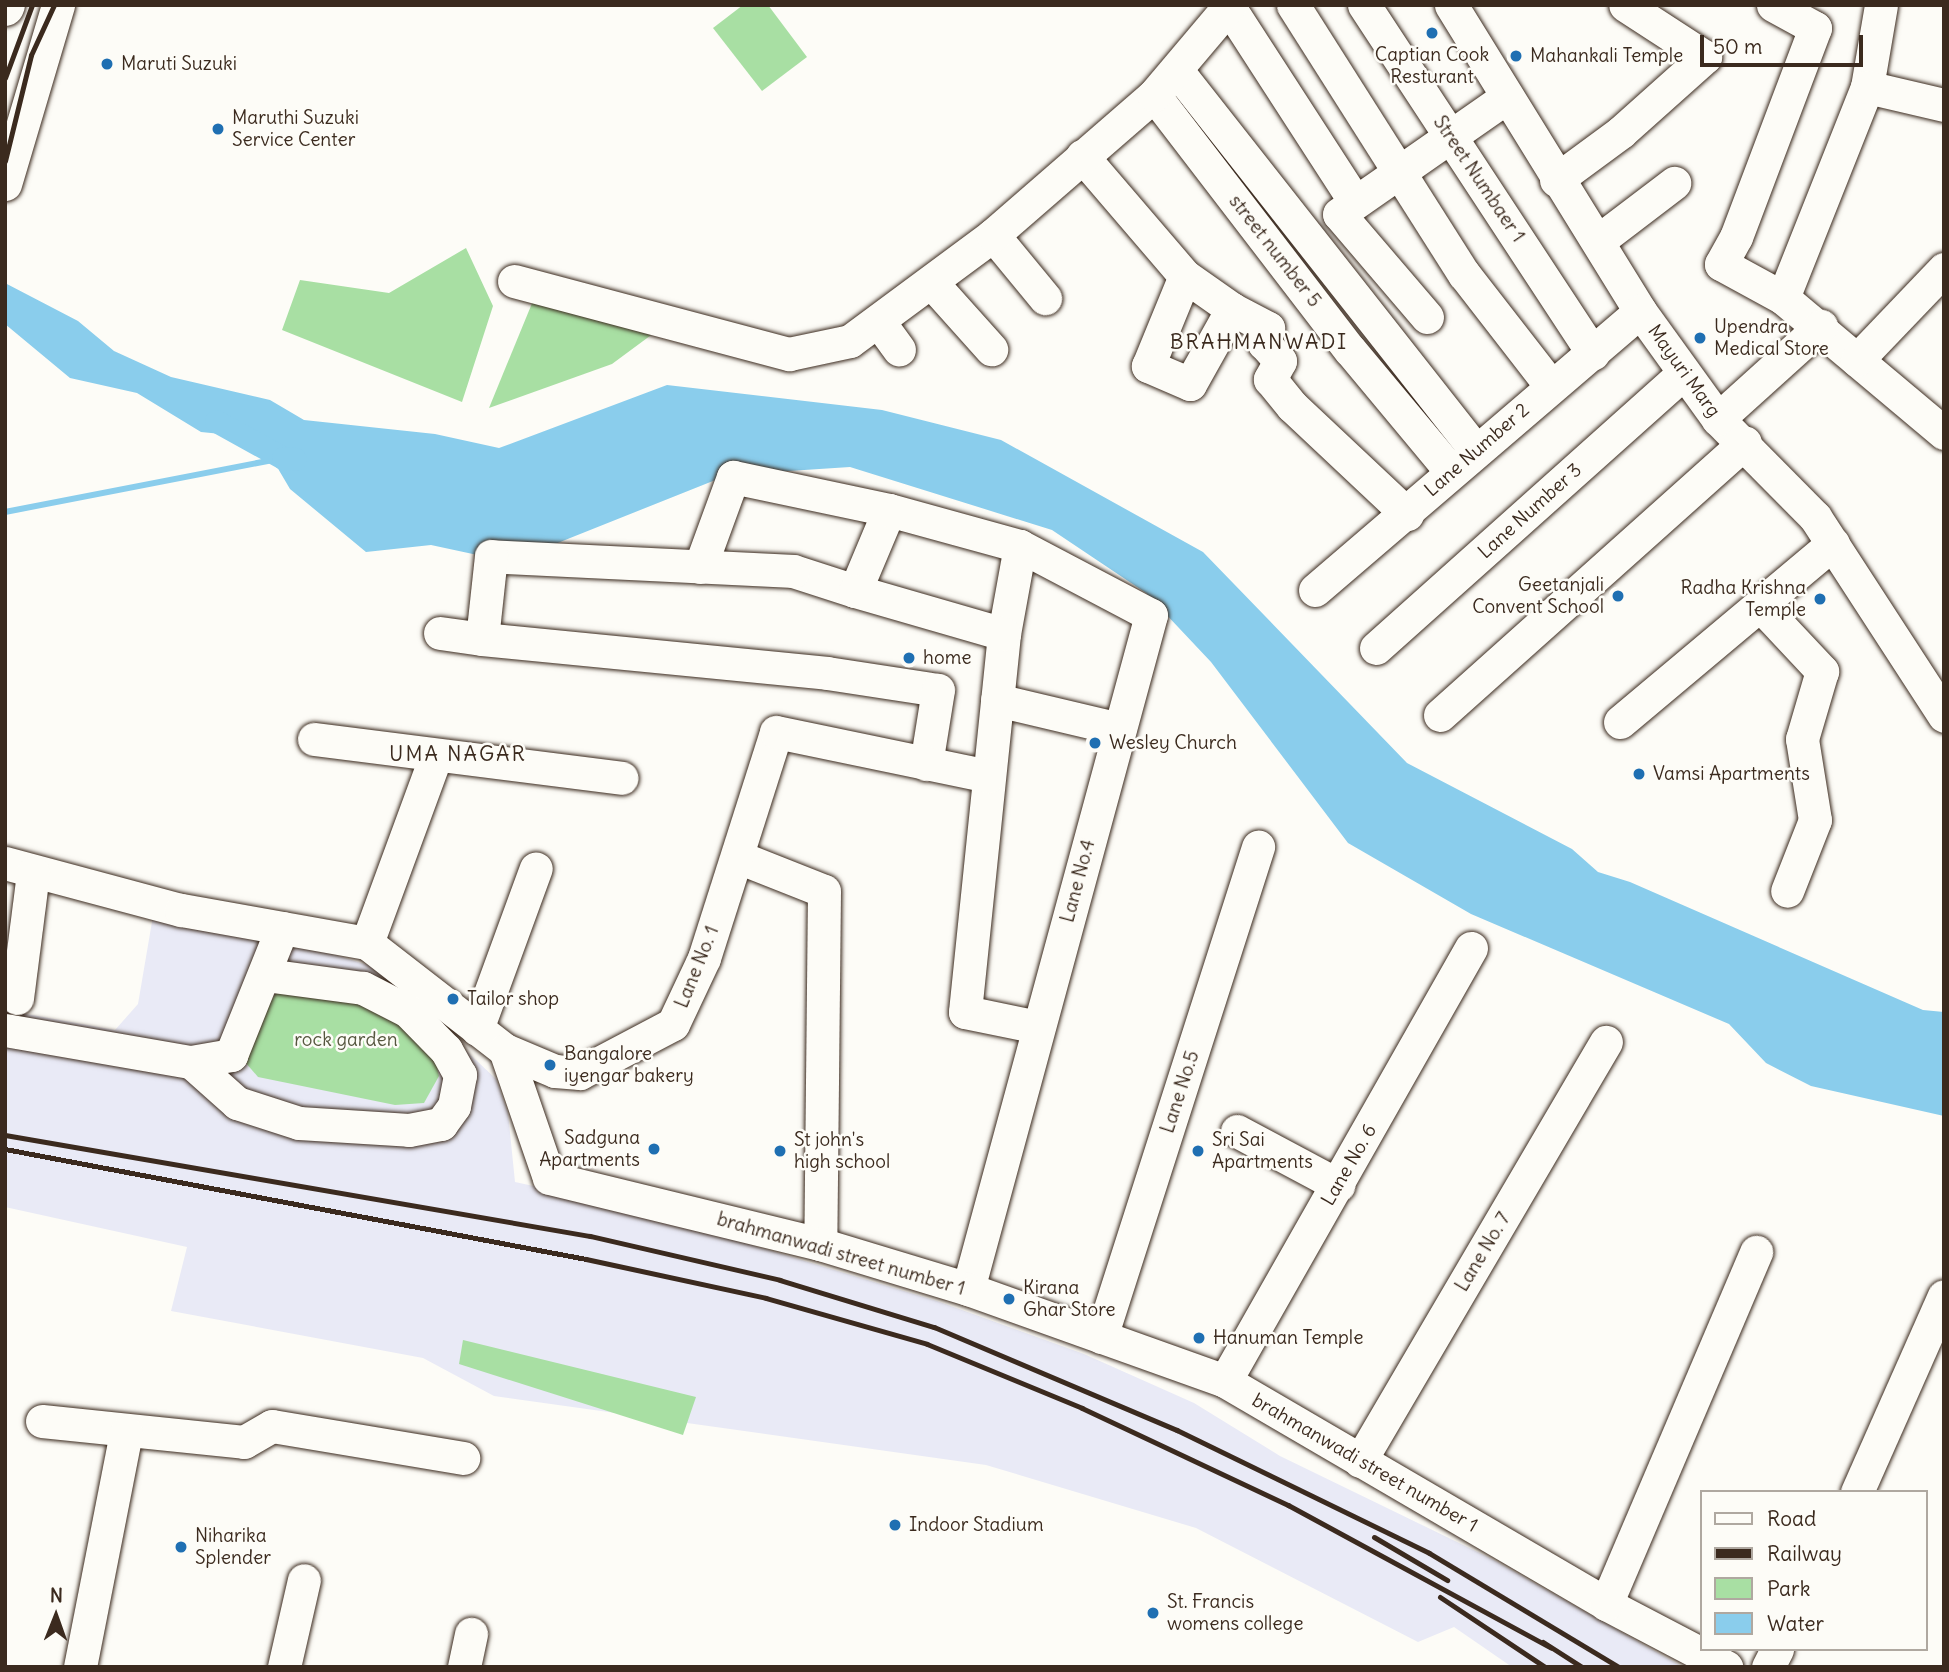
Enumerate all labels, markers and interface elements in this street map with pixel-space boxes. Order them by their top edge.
scale bar [1704,21,1867,65]
marker: Captian Cook Resturant [1424,25,1440,41]
text: 50 m [1713,33,1762,60]
place label: Captian Cook Resturant [1375,44,1489,88]
place label: Mahankali Temple [1530,45,1683,67]
marker: Mahankali Temple [1508,48,1524,64]
place label: Maruti Suzuki [121,53,237,75]
marker: Maruti Suzuki [99,56,115,72]
place label: Maruthi Suzuki Service Center [232,107,359,151]
street label: Street Numbaer 1 [1428,112,1530,246]
marker: Maruthi Suzuki Service Center [210,121,226,137]
street label: street number 5 [1224,190,1326,312]
place label: Upendra Medical Store [1714,316,1829,360]
street label: Mayuri Marg [1643,320,1725,422]
district label: BRAHMANWADI [1171,329,1347,355]
marker: Upendra Medical Store [1692,330,1708,346]
street label: Lane Number 2 [1420,398,1534,502]
street label: Lane Number 3 [1474,459,1586,563]
place label: Geetanjali Convent School [1472,574,1604,618]
place label: Radha Krishna Temple [1681,577,1806,621]
marker: Geetanjali Convent School [1610,588,1626,604]
marker: Radha Krishna Temple [1812,591,1828,607]
place label: home [923,647,972,669]
marker: home [901,650,917,666]
place label: Wesley Church [1109,732,1237,754]
marker: Wesley Church [1087,735,1103,751]
district label: UMA NAGAR [390,741,526,767]
place label: Vamsi Apartments [1653,763,1810,785]
marker: Vamsi Apartments [1631,766,1647,782]
street label: Lane No.4 [1056,837,1100,925]
street label: Lane No. 1 [670,923,724,1011]
place label: Tailor shop [467,988,559,1010]
marker: Tailor shop [445,991,461,1007]
park label: rock garden [294,1029,398,1051]
place label: Bangalore iyengar bakery [564,1043,694,1087]
street label: Lane No.5 [1156,1048,1204,1136]
marker: Bangalore iyengar bakery [542,1057,558,1073]
street label: Lane No. 6 [1317,1120,1381,1210]
place label: Sadguna Apartments [539,1127,640,1171]
place label: St john's high school [794,1129,890,1173]
place label: Sri Sai Apartments [1212,1129,1313,1173]
marker: Sadguna Apartments [646,1141,662,1157]
marker: St john's high school [772,1143,788,1159]
marker: Sri Sai Apartments [1190,1143,1206,1159]
street label: brahmanwadi street number 1 [714,1208,968,1300]
street label: Lane No. 7 [1451,1208,1515,1296]
place label: Kirana Ghar Store [1023,1277,1116,1321]
marker: Kirana Ghar Store [1001,1291,1017,1307]
place label: Hanuman Temple [1213,1327,1363,1349]
marker: Hanuman Temple [1191,1330,1207,1346]
street label: brahmanwadi street number 1 [1248,1389,1482,1537]
legend [1700,1490,1928,1651]
text: Road [1767,1505,1816,1532]
place label: Indoor Stadium [909,1514,1044,1536]
marker: Indoor Stadium [887,1517,903,1533]
place label: Niharika Splender [195,1525,271,1569]
marker: Niharika Splender [173,1539,189,1555]
text: Railway [1767,1540,1842,1567]
text: Park [1767,1575,1810,1602]
north arrow [21,1581,91,1651]
text: N [50,1583,63,1607]
place label: St. Francis womens college [1167,1591,1303,1635]
marker: St. Francis womens college [1145,1605,1161,1621]
text: Water [1767,1610,1824,1637]

